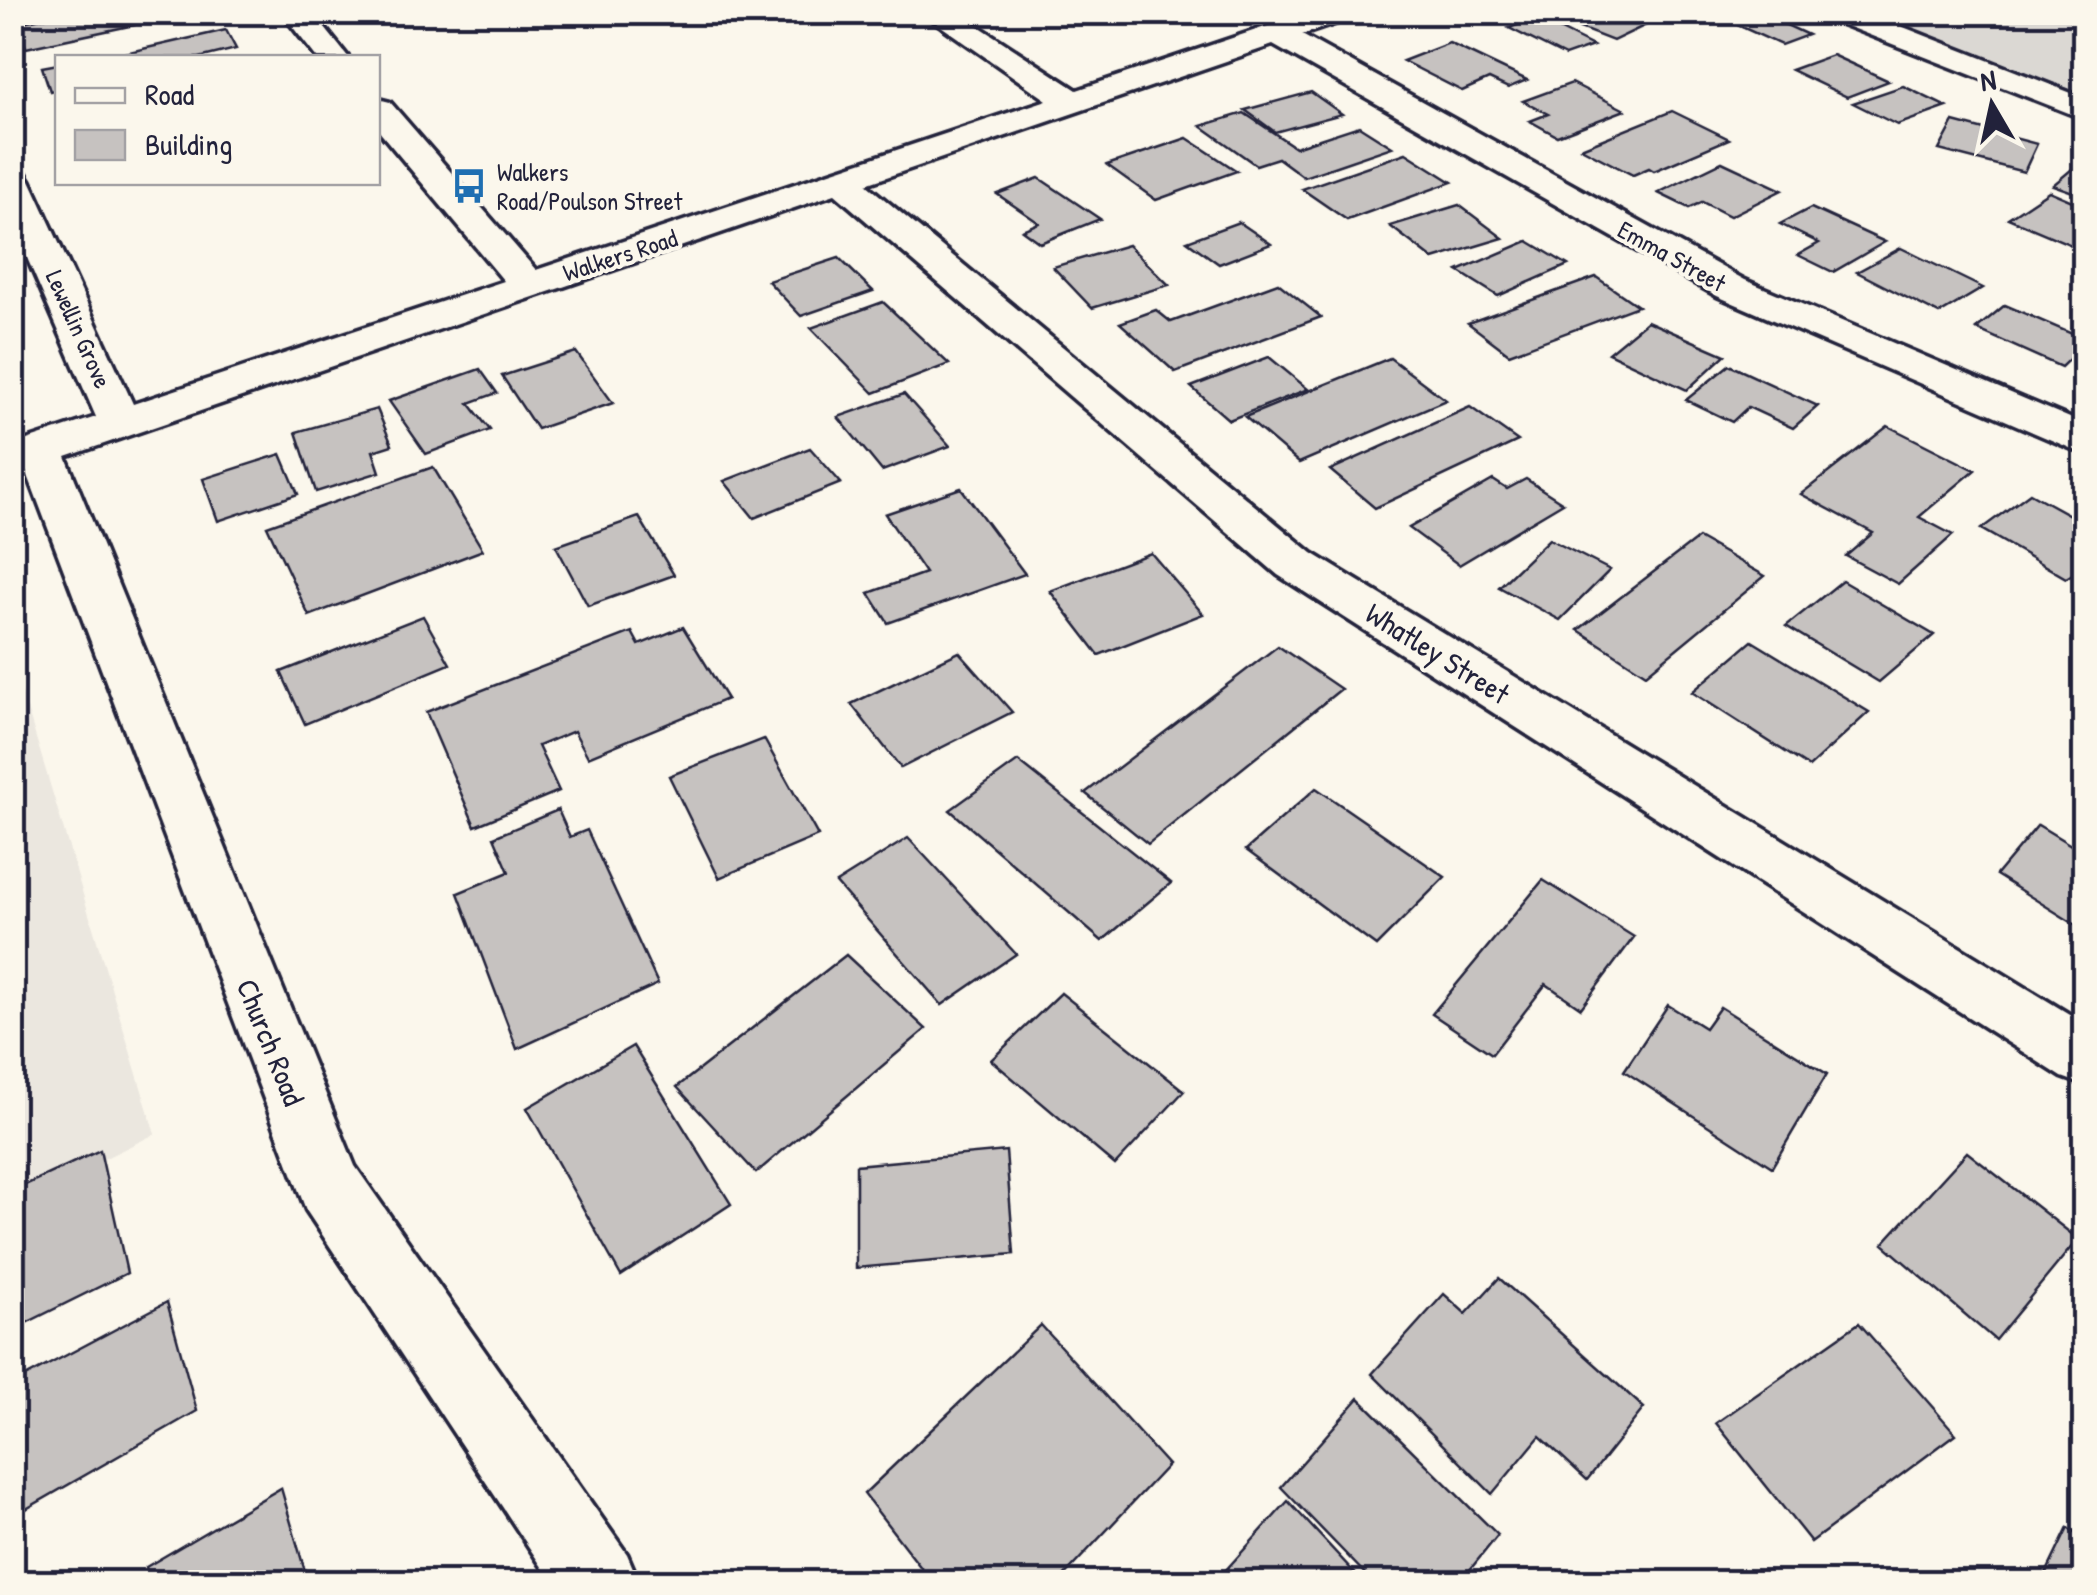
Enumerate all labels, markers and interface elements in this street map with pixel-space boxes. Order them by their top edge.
legend [55,55,380,185]
north arrow [1942,55,2042,155]
text: N [1978,60,1999,100]
text: Road [145,74,194,114]
text: Building [145,124,232,164]
place label: Walkers Road/Poulson Street [497,155,683,218]
bus stop icon: Walkers Road/Poulson Street [450,167,488,205]
street label: Emma Street [1612,212,1733,300]
street label: Walkers Road [559,221,682,289]
street label: Lewellin Grove [38,265,120,393]
street label: Whatley Street [1358,593,1518,713]
street label: Church Road [228,973,315,1111]

